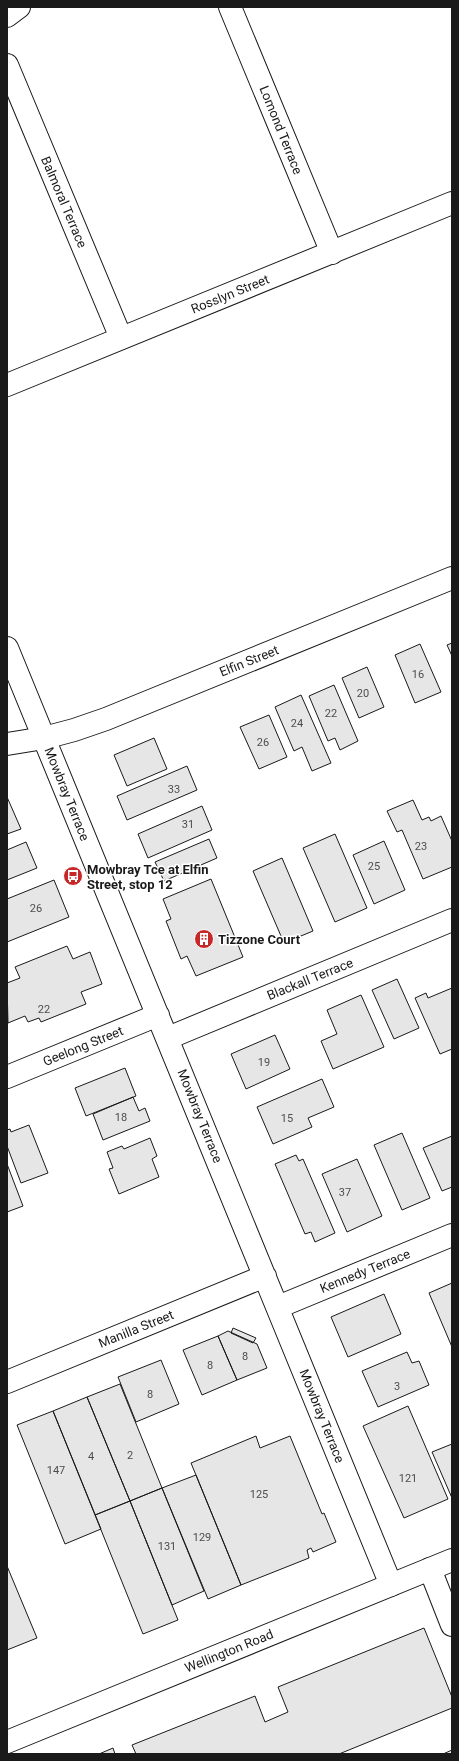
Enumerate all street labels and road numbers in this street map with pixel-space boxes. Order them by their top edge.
street label: Lomond Terrace [256,84,306,177]
street label: Balmoral Terrace [38,154,90,250]
street label: Rosslyn Street [189,272,271,316]
street label: Elfin Street [217,642,281,680]
street label: Mowbray Terrace [41,745,93,843]
street label: Blackall Terrace [265,955,355,1003]
street label: Geelong Street [41,1023,125,1069]
street label: Mowbray Terrace [174,1067,226,1165]
street label: Kennedy Terrace [318,1246,412,1296]
street label: Manilla Street [96,1307,176,1351]
street label: Mowbray Terrace [296,1367,348,1465]
street label: Wellington Road [183,1626,275,1676]

